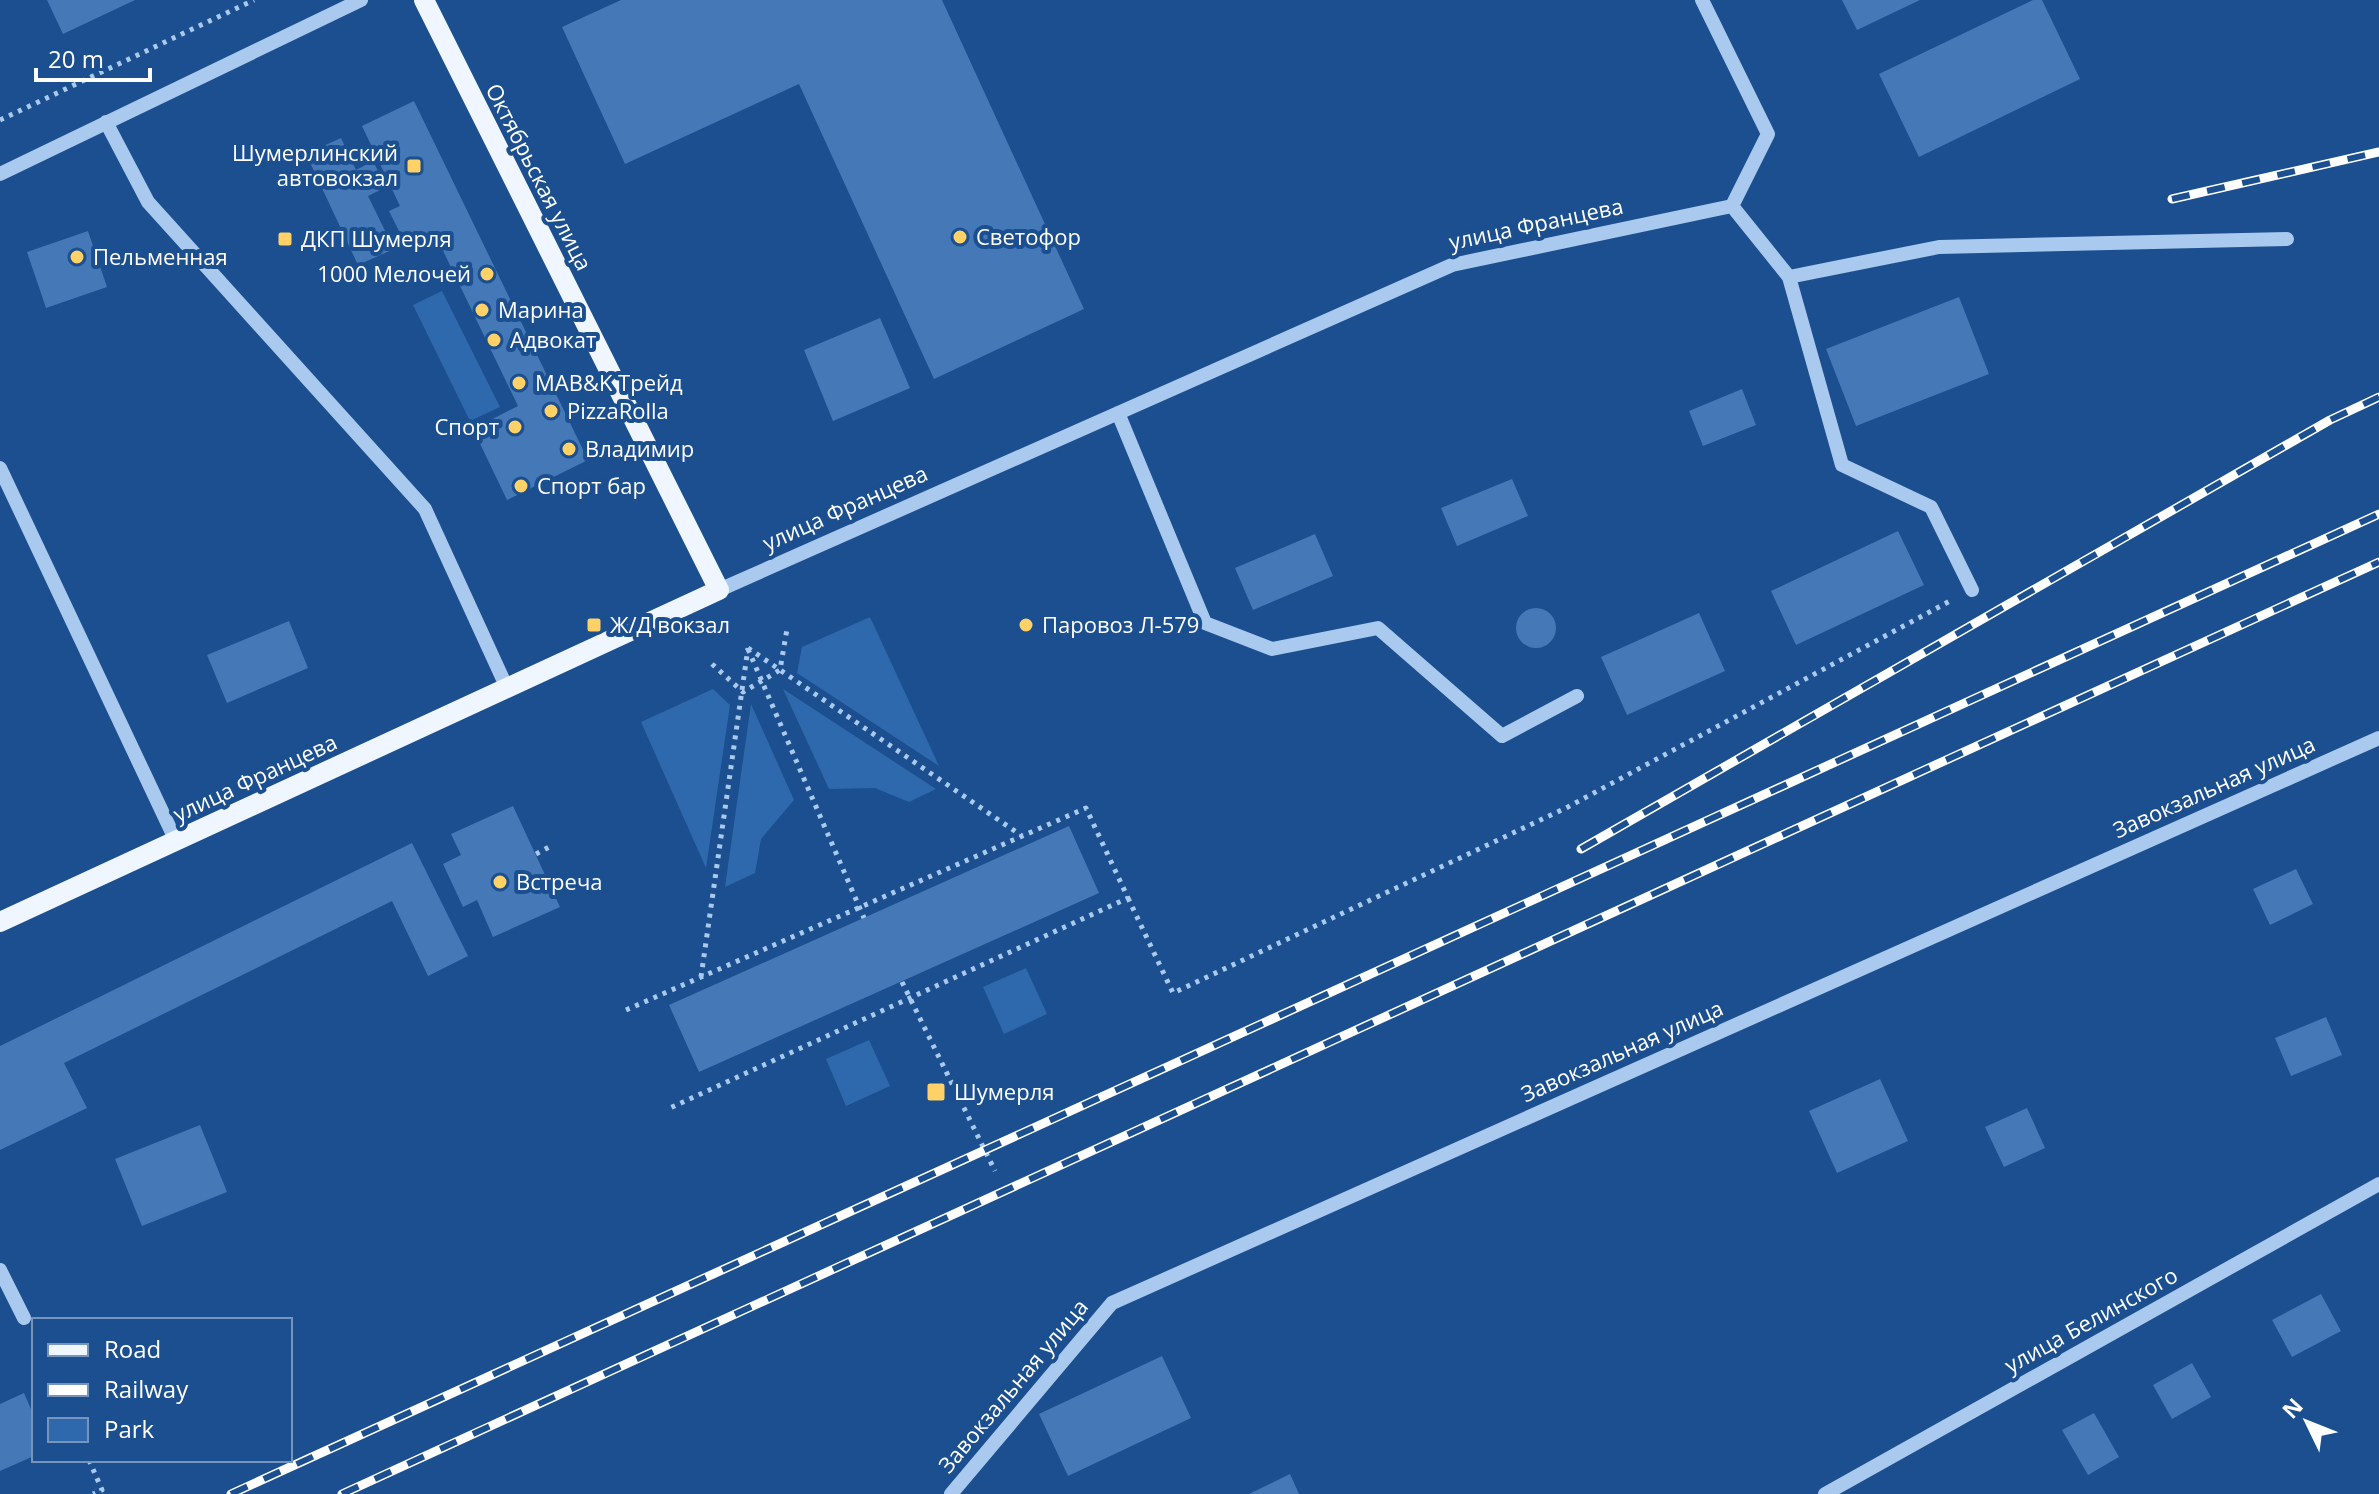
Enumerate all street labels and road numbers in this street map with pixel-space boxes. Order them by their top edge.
street label: Октябрьская улица [480,78,600,275]
street label: улица Францева [1446,190,1626,256]
street label: улица Францева [757,457,932,557]
street label: улица Францева [168,726,341,828]
street label: Завокзальная улица [2108,728,2319,844]
street label: Завокзальная улица [1516,992,1727,1108]
street label: улица Белинского [1999,1259,2182,1379]
street label: Завокзальная улица [931,1292,1094,1479]

